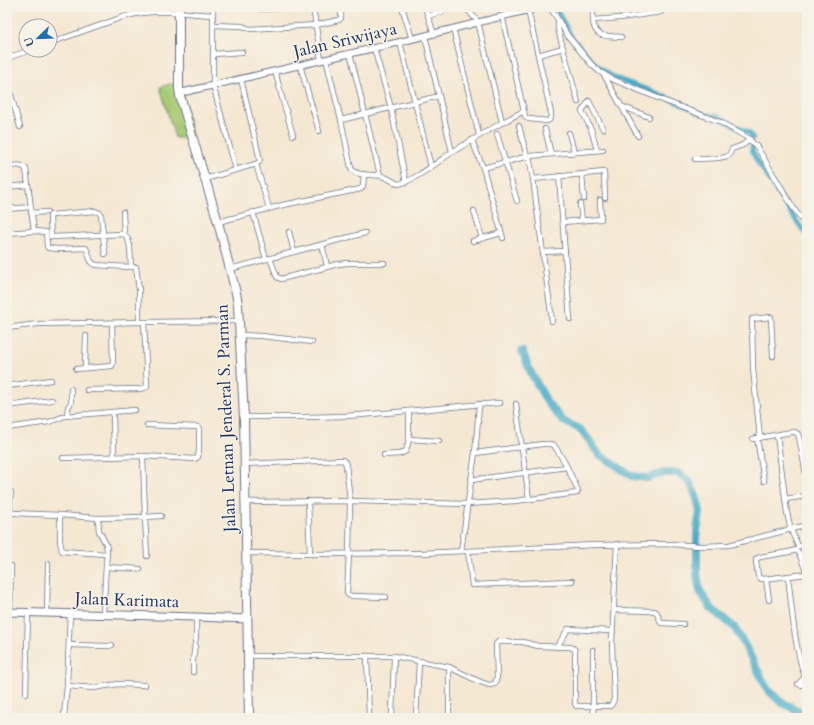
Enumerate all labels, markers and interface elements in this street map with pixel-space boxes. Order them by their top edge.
street label: Jalan Sriwijaya [288,17,400,64]
north arrow [18,18,58,58]
text: U [21,35,38,49]
street label: Jalan Letnan Jenderal S. Parman [211,303,242,536]
street label: Jalan Karimata [71,587,180,613]

